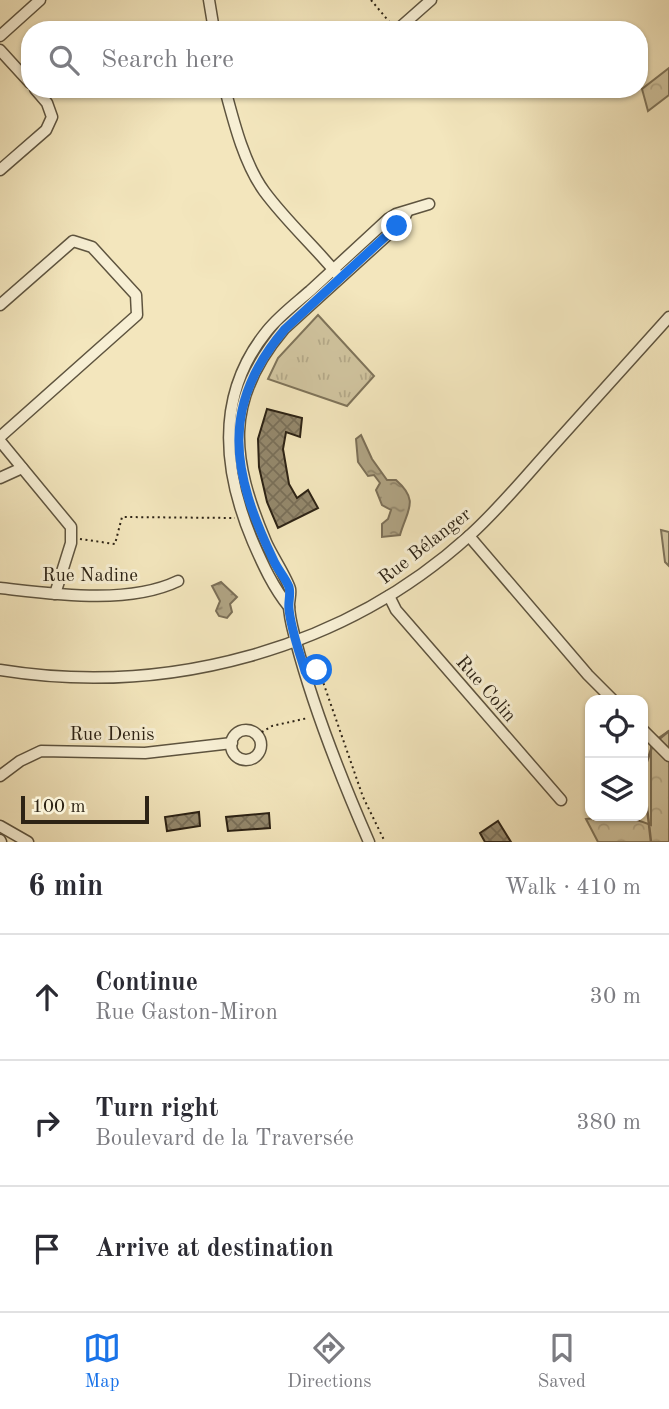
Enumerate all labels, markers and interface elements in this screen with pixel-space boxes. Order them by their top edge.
search box [21,21,648,98]
icon: search [45,41,83,79]
text: Search here [101,47,234,73]
route end [381,210,412,241]
street label: Rue Bélanger [376,505,475,589]
street label: Rue Nadine [42,567,138,586]
street label: Rue Colin [452,653,519,726]
route start [301,654,332,685]
map controls [585,695,648,821]
button: locate [585,695,648,758]
street label: Rue Denis [69,726,155,745]
button: layers [585,758,648,821]
scale bar [21,793,149,825]
text: 100 m [32,798,85,817]
text: 6 min [28,872,103,902]
text: Walk · 410 m [505,876,641,899]
text: Continue [95,970,198,996]
icon: ahead [28,978,66,1016]
text: 30 m [590,985,641,1008]
text: Rue Gaston-Miron [95,1001,278,1024]
text: Turn right [95,1096,218,1122]
icon: right [28,1104,66,1142]
text: 380 m [576,1111,641,1134]
text: Boulevard de la Traversée [95,1127,354,1150]
icon: arrive [28,1230,66,1268]
text: Arrive at destination [95,1236,334,1262]
tab: Map [83,1329,121,1394]
tab: Directions [287,1329,372,1394]
tab: Saved [538,1329,586,1394]

